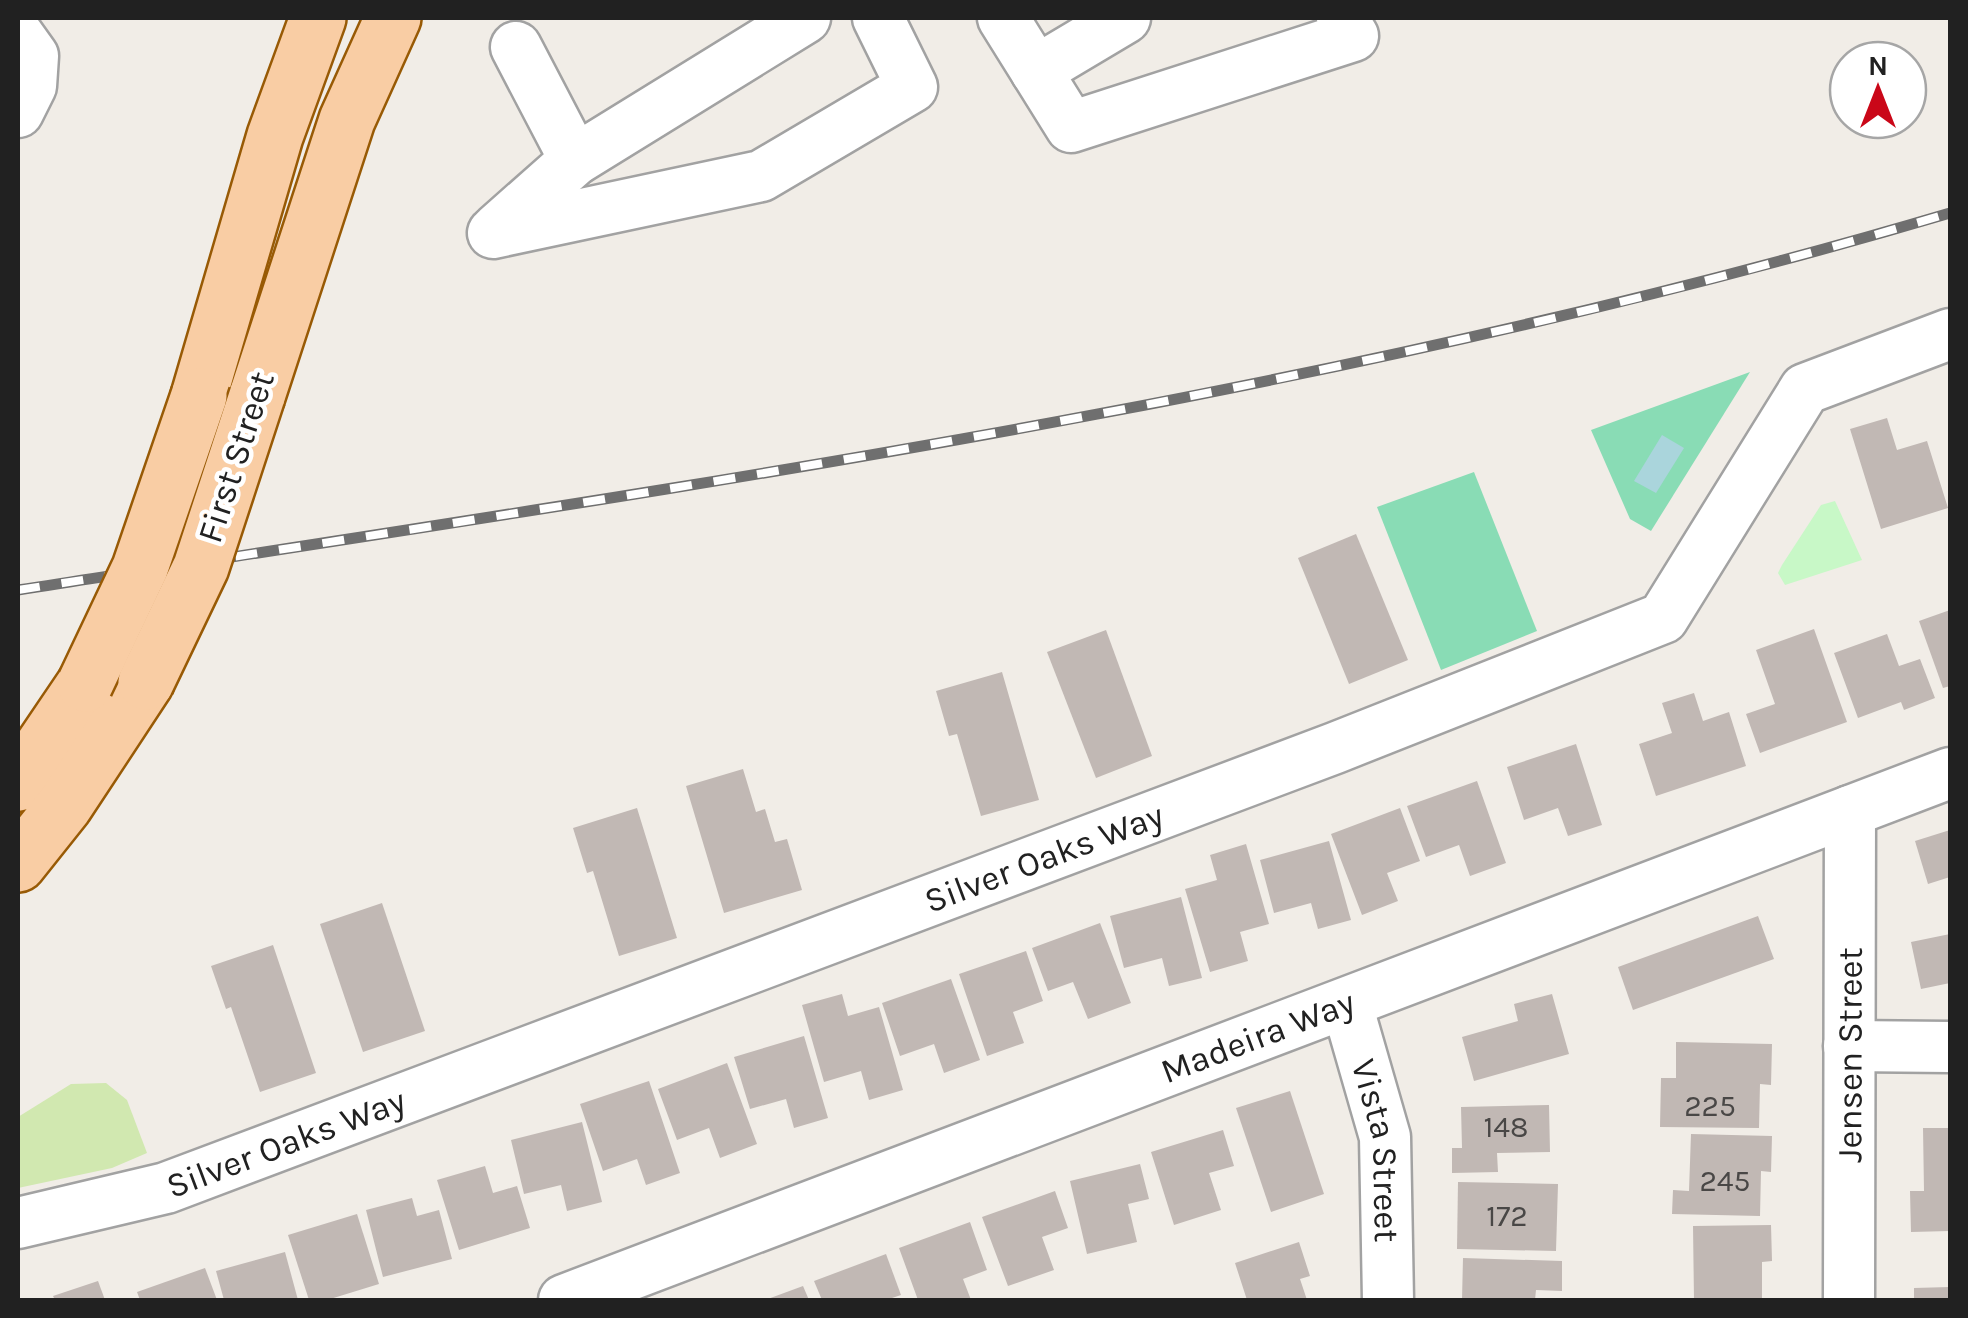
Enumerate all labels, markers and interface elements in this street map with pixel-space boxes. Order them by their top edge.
north arrow [1828,40,1928,140]
text: N [1868,49,1888,82]
street label: First Street [189,366,283,548]
street label: Silver Oaks Way [919,794,1169,921]
street label: Jensen Street [1829,947,1870,1163]
street label: Madeira Way [1155,981,1360,1092]
street label: Vista Street [1343,1054,1407,1243]
street label: Silver Oaks Way [161,1079,411,1207]
house number: 225 [1684,1088,1736,1124]
house number: 148 [1483,1109,1529,1145]
house number: 245 [1699,1163,1751,1199]
house number: 172 [1486,1198,1528,1234]

